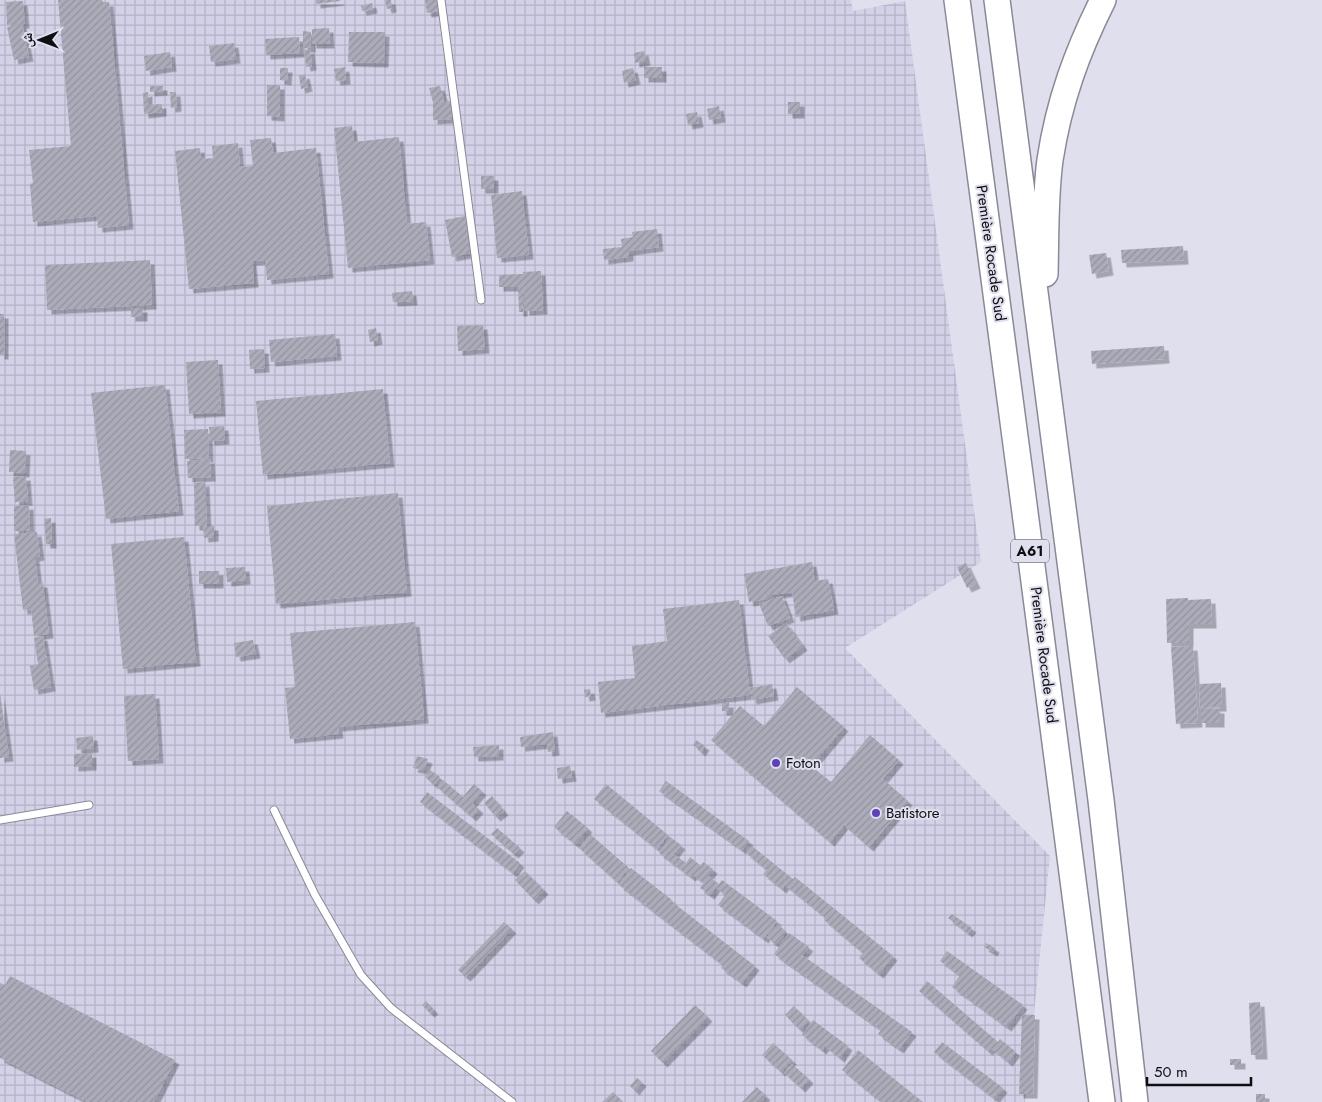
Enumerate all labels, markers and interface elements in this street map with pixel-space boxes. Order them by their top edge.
north arrow [15,15,65,65]
text: ش [17,32,37,48]
street label: Première Rocade Sud [971,183,1011,323]
road number: A61 [1011,540,1049,562]
street label: Première Rocade Sud [1025,585,1063,725]
place label: Foton [786,752,821,774]
marker: Foton [770,757,782,769]
place label: Batistore [886,802,940,824]
marker: Batistore [870,807,882,819]
scale bar [1147,1054,1251,1086]
text: 50 m [1154,1061,1188,1083]

